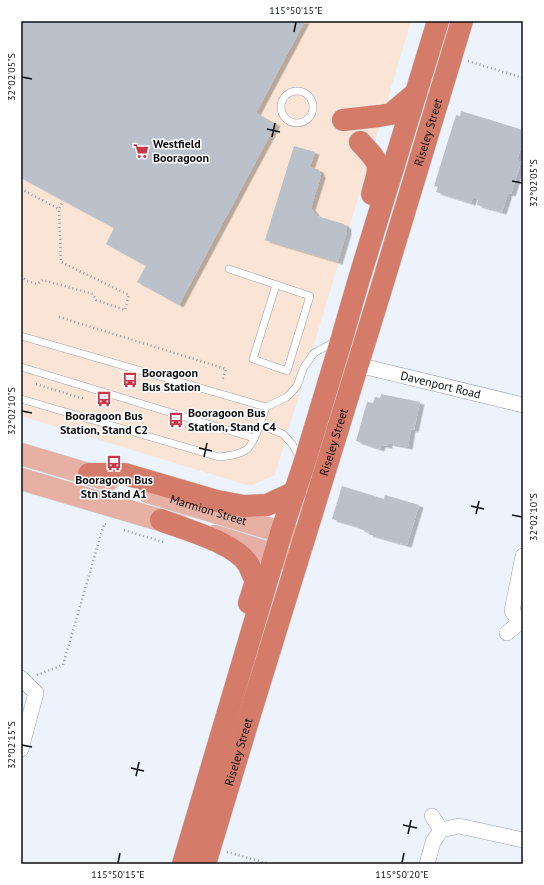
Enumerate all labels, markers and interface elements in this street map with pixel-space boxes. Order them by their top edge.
text: 115°50'15"E [269,4,323,17]
text: 32°02'05"S [5,53,18,101]
street label: Riseley Street [411,97,445,168]
place label: Westfield Booragoon [153,136,209,165]
supermarket icon: Westfield Booragoon [132,142,150,160]
text: 32°02'05"S [527,159,540,207]
place label: Booragoon Bus Station [142,365,201,394]
street label: Davenport Road [399,368,482,402]
bus stop icon: Booragoon Bus Station [121,371,139,389]
text: 32°02'10"S [5,387,18,435]
bus stop icon: Booragoon Bus Station, Stand C2 [95,390,113,408]
place label: Booragoon Bus Station, Stand C4 [188,405,276,434]
street label: Riseley Street [316,406,351,478]
place label: Booragoon Bus Station, Stand C2 [60,408,148,437]
bus stop icon: Booragoon Bus Station, Stand C4 [167,411,185,429]
bus stop icon: Booragoon Bus Stn Stand A1 [105,454,123,472]
place label: Booragoon Bus Stn Stand A1 [75,472,153,501]
street label: Marmion Street [168,491,249,528]
text: 32°02'10"S [527,493,540,541]
street label: Riseley Street [221,716,255,787]
text: 32°02'15"S [5,721,18,769]
text: 115°50'15"E [91,868,145,881]
text: 115°50'20"E [375,868,429,881]

